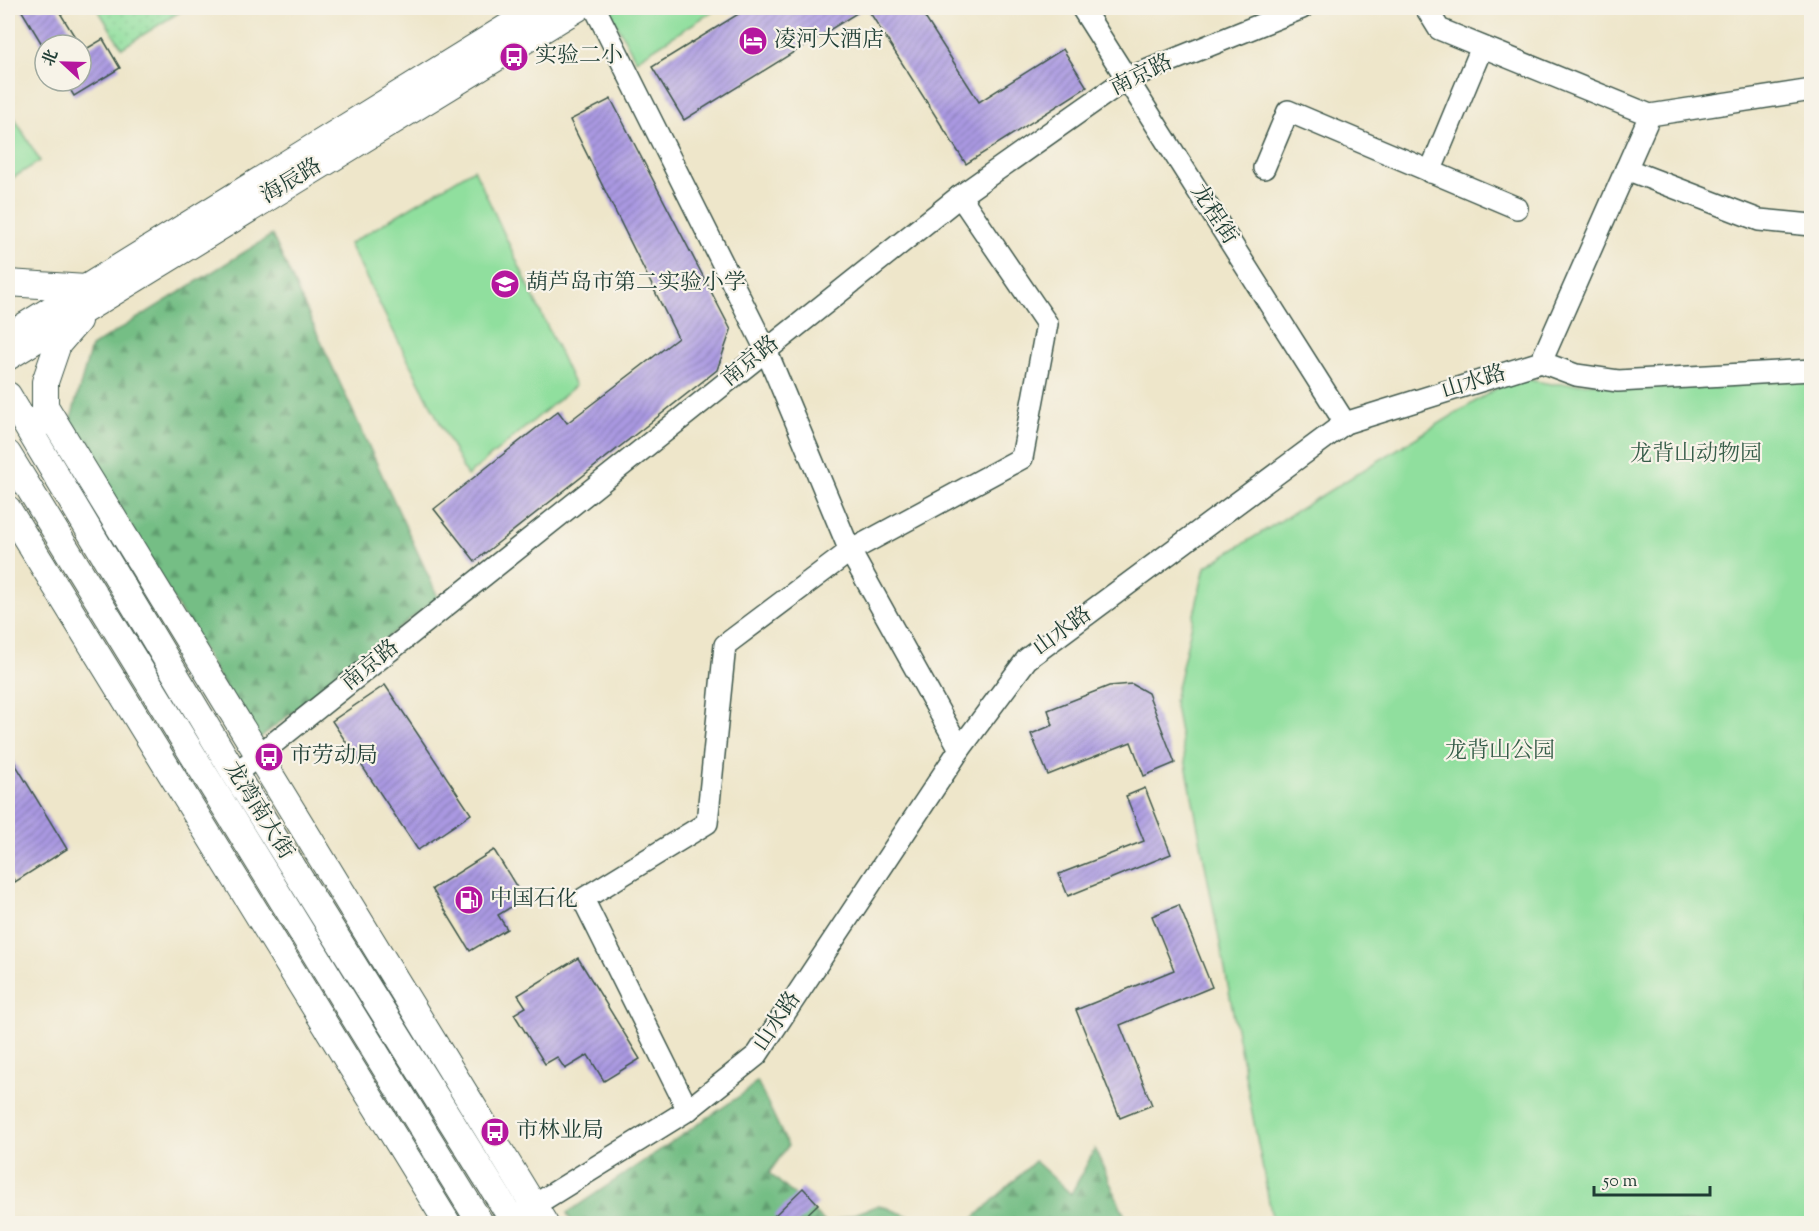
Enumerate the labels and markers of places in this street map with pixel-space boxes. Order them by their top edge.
hotel icon: 凌河大酒店 [737,25,769,57]
place label: 凌河大酒店 [774,25,884,57]
bus stop icon: 实验二小 [498,41,530,73]
place label: 实验二小 [535,41,623,73]
school or university icon: 葫芦岛市第二实验小学 [489,268,521,300]
place label: 葫芦岛市第二实验小学 [526,268,746,300]
bus stop icon: 市劳动局 [253,741,285,773]
place label: 市劳动局 [290,741,378,773]
fuel station icon: 中国石化 [453,884,485,916]
place label: 中国石化 [490,884,578,916]
bus stop icon: 市林业局 [479,1116,511,1148]
place label: 市林业局 [516,1116,604,1148]

